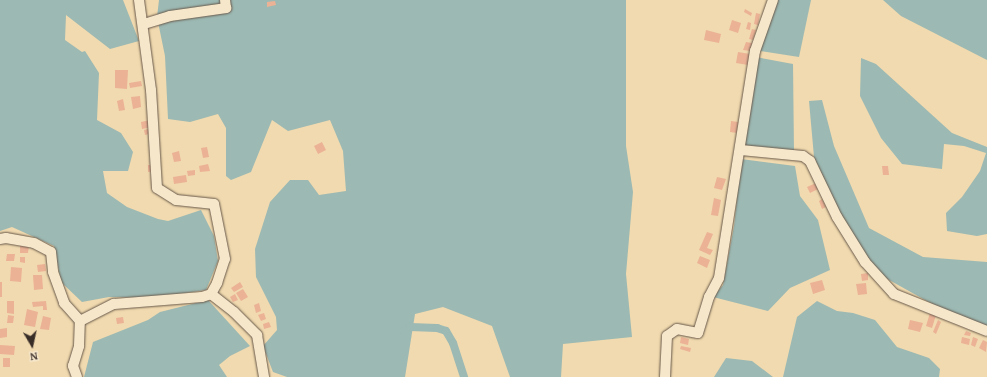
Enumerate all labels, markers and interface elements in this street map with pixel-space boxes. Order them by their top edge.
north arrow [12,325,52,365]
text: N [29,348,39,365]

